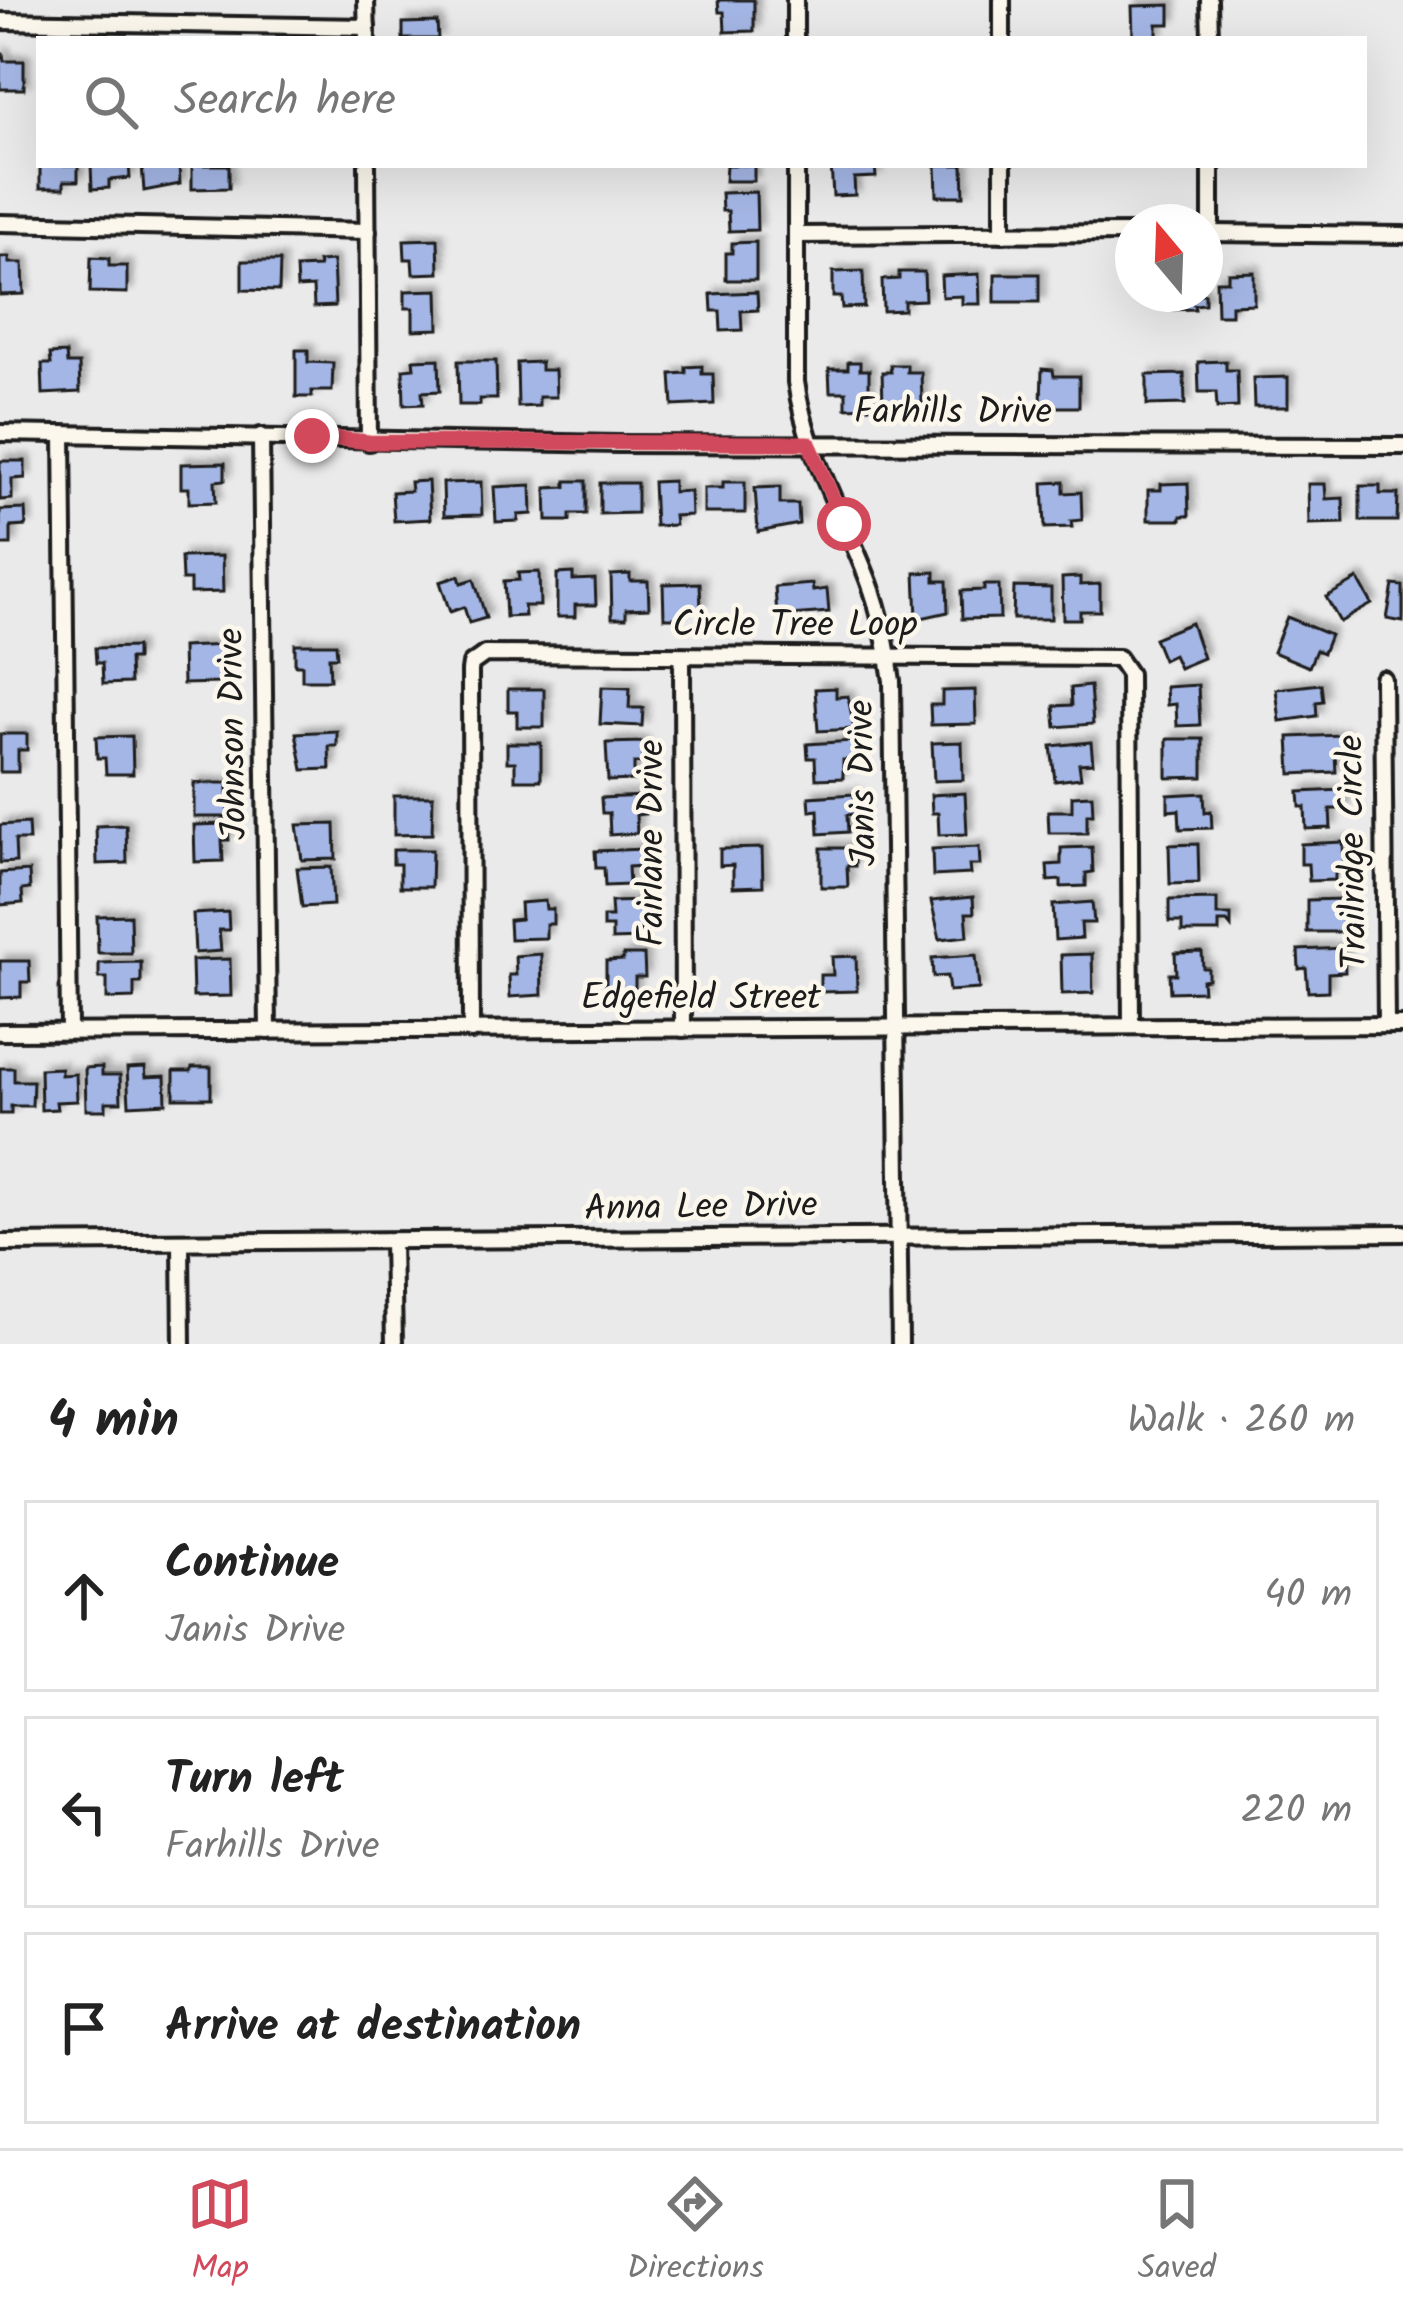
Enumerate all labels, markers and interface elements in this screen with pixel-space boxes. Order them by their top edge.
search box [36,36,1367,168]
text: Search here [174,66,396,138]
icon: search [78,69,144,135]
north arrow [1115,204,1223,312]
street label: Farhills Drive [854,385,1052,442]
route end [285,409,339,463]
route start [817,497,871,551]
street label: Circle Tree Loop [672,598,918,655]
street label: Johnson Drive [204,628,264,840]
street label: Janis Drive [834,699,894,867]
street label: Trailridge Circle [1323,734,1385,970]
street label: Fairlane Drive [625,740,682,946]
street label: Edgefield Street [581,971,822,1028]
street label: Anna Lee Drive [584,1177,818,1239]
text: 4 min [48,1382,179,1463]
text: Walk · 260 m [1127,1391,1355,1453]
text: Continue [165,1529,339,1601]
icon: ahead [51,1563,117,1629]
text: 40 m [1264,1565,1352,1627]
text: Janis Drive [165,1601,345,1663]
text: Turn left [165,1745,344,1817]
icon: left [51,1779,117,1845]
text: 220 m [1240,1781,1352,1843]
text: Farhills Drive [165,1817,380,1879]
text: Arrive at destination [165,1992,581,2064]
icon: arrive [51,1995,117,2061]
tab: Map [187,2171,253,2296]
tab: Directions [627,2171,764,2296]
tab: Saved [1138,2171,1216,2296]

